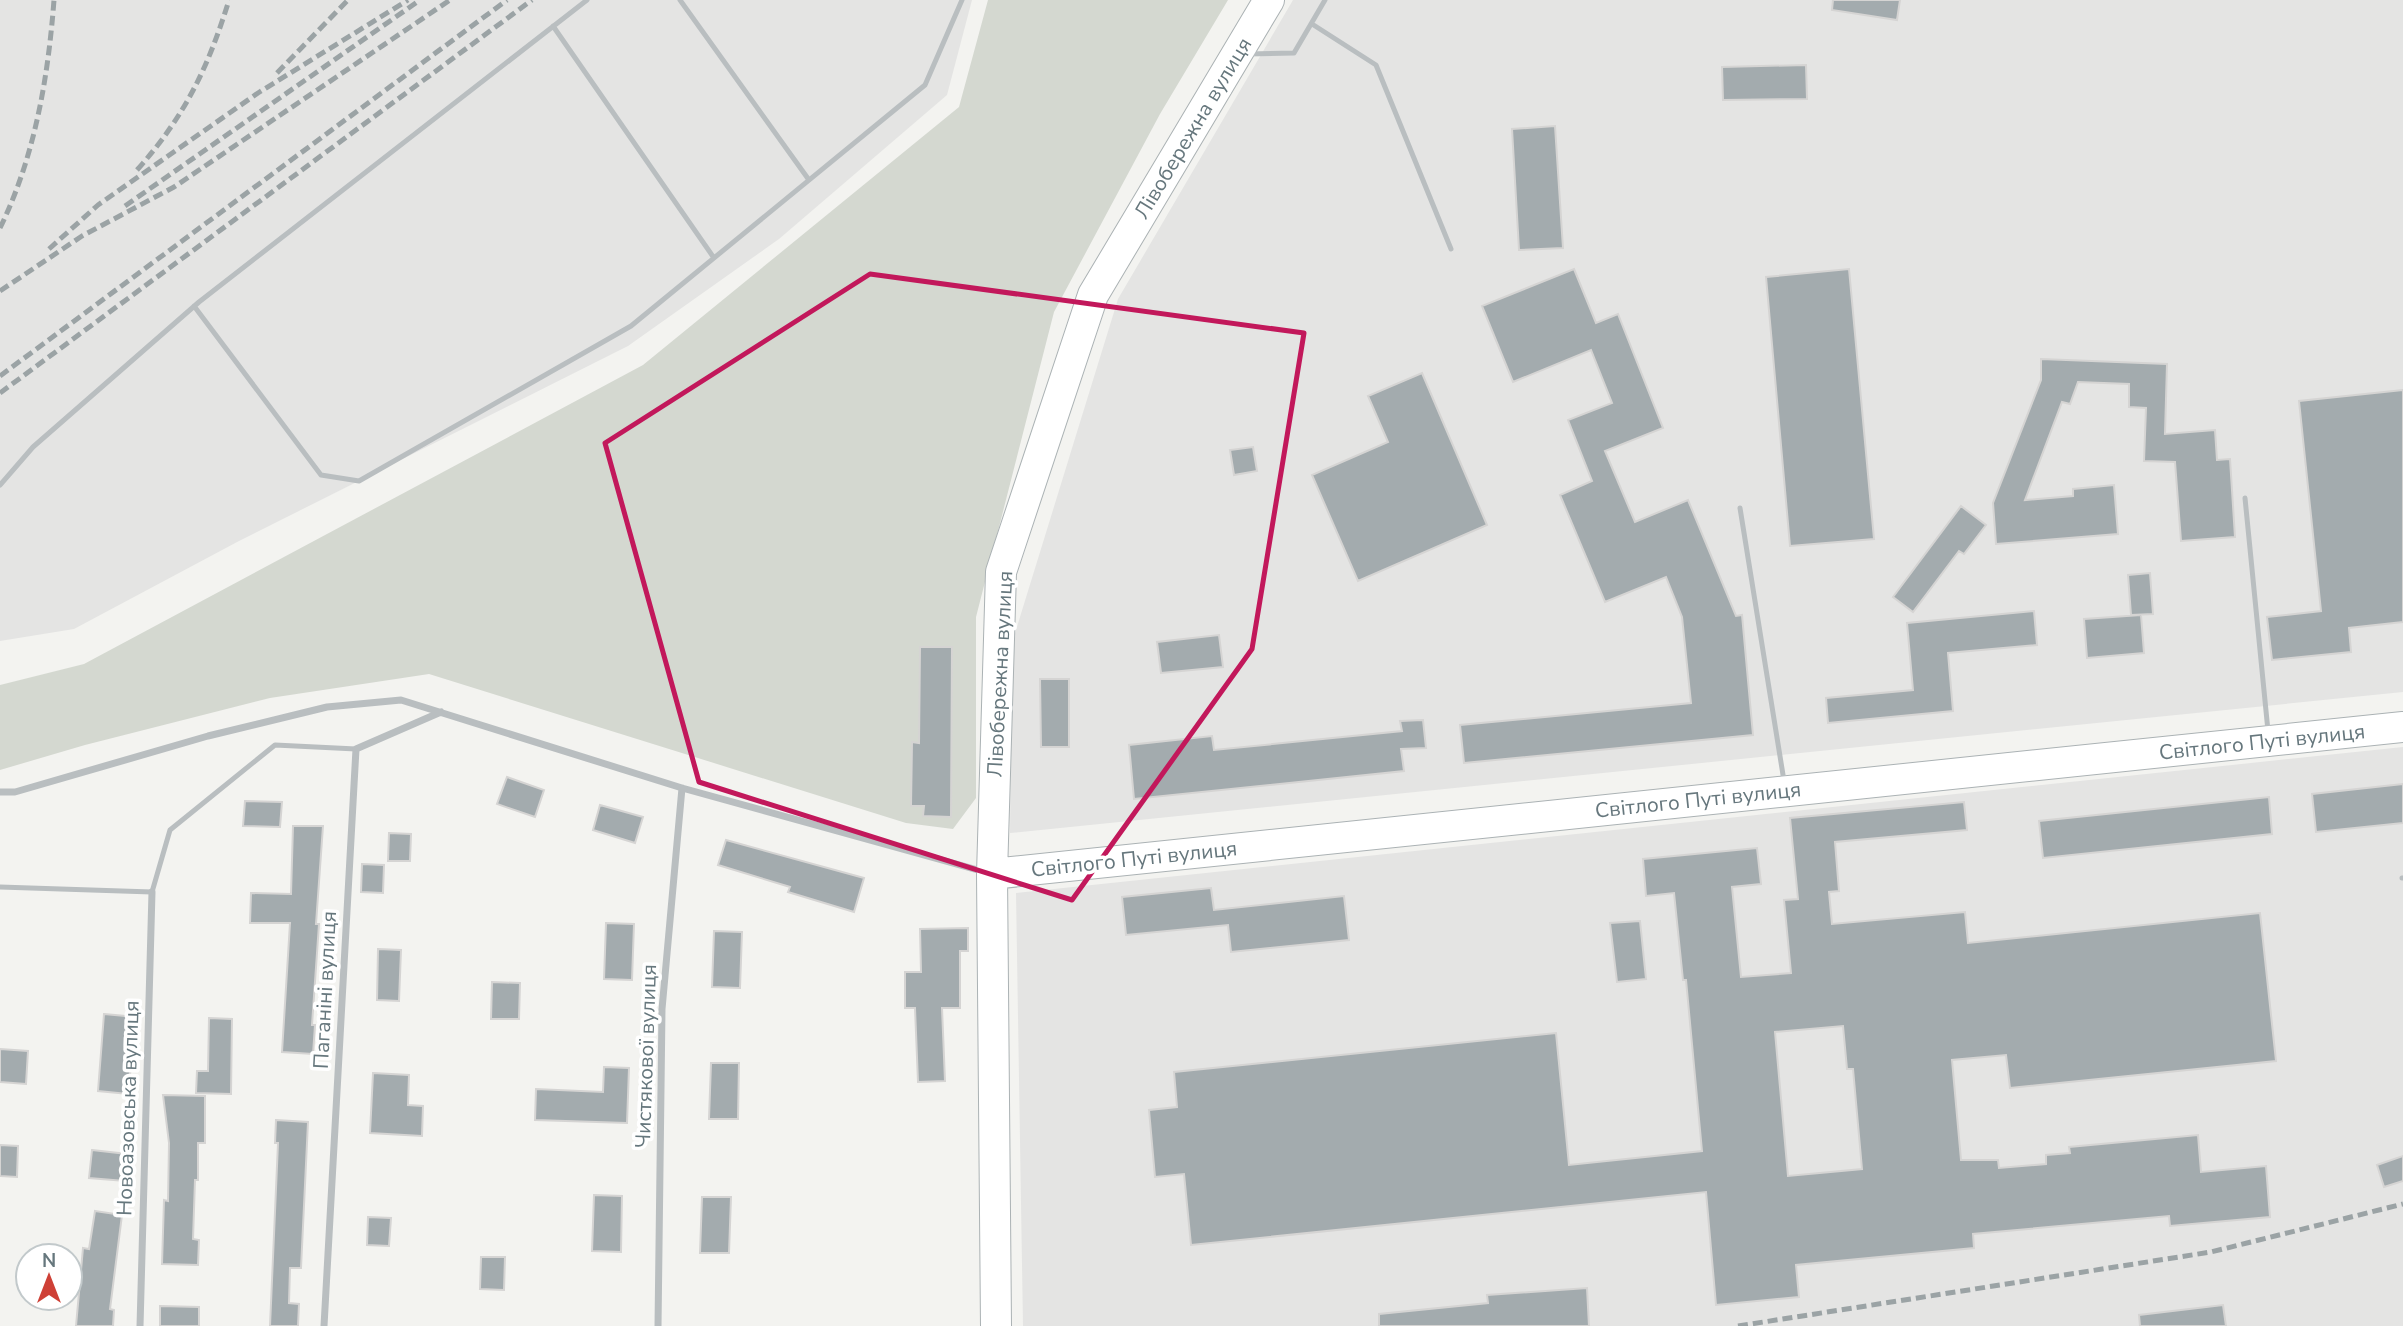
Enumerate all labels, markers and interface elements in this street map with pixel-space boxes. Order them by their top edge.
street label: Лівобережна вулиця [1128,32,1258,224]
street label: Лівобережна вулиця [981,570,1019,778]
street label: Світлого Путі вулиця [2158,717,2366,767]
street label: Світлого Путі вулиця [1594,775,1802,825]
street label: Світлого Путі вулиця [1030,834,1238,884]
street label: Паганіні вулиця [307,910,343,1070]
street label: Чистякової вулиця [629,964,663,1148]
street label: Новоазовська вулиця [110,1000,146,1216]
north arrow [14,1242,84,1312]
text: N [42,1248,56,1274]

